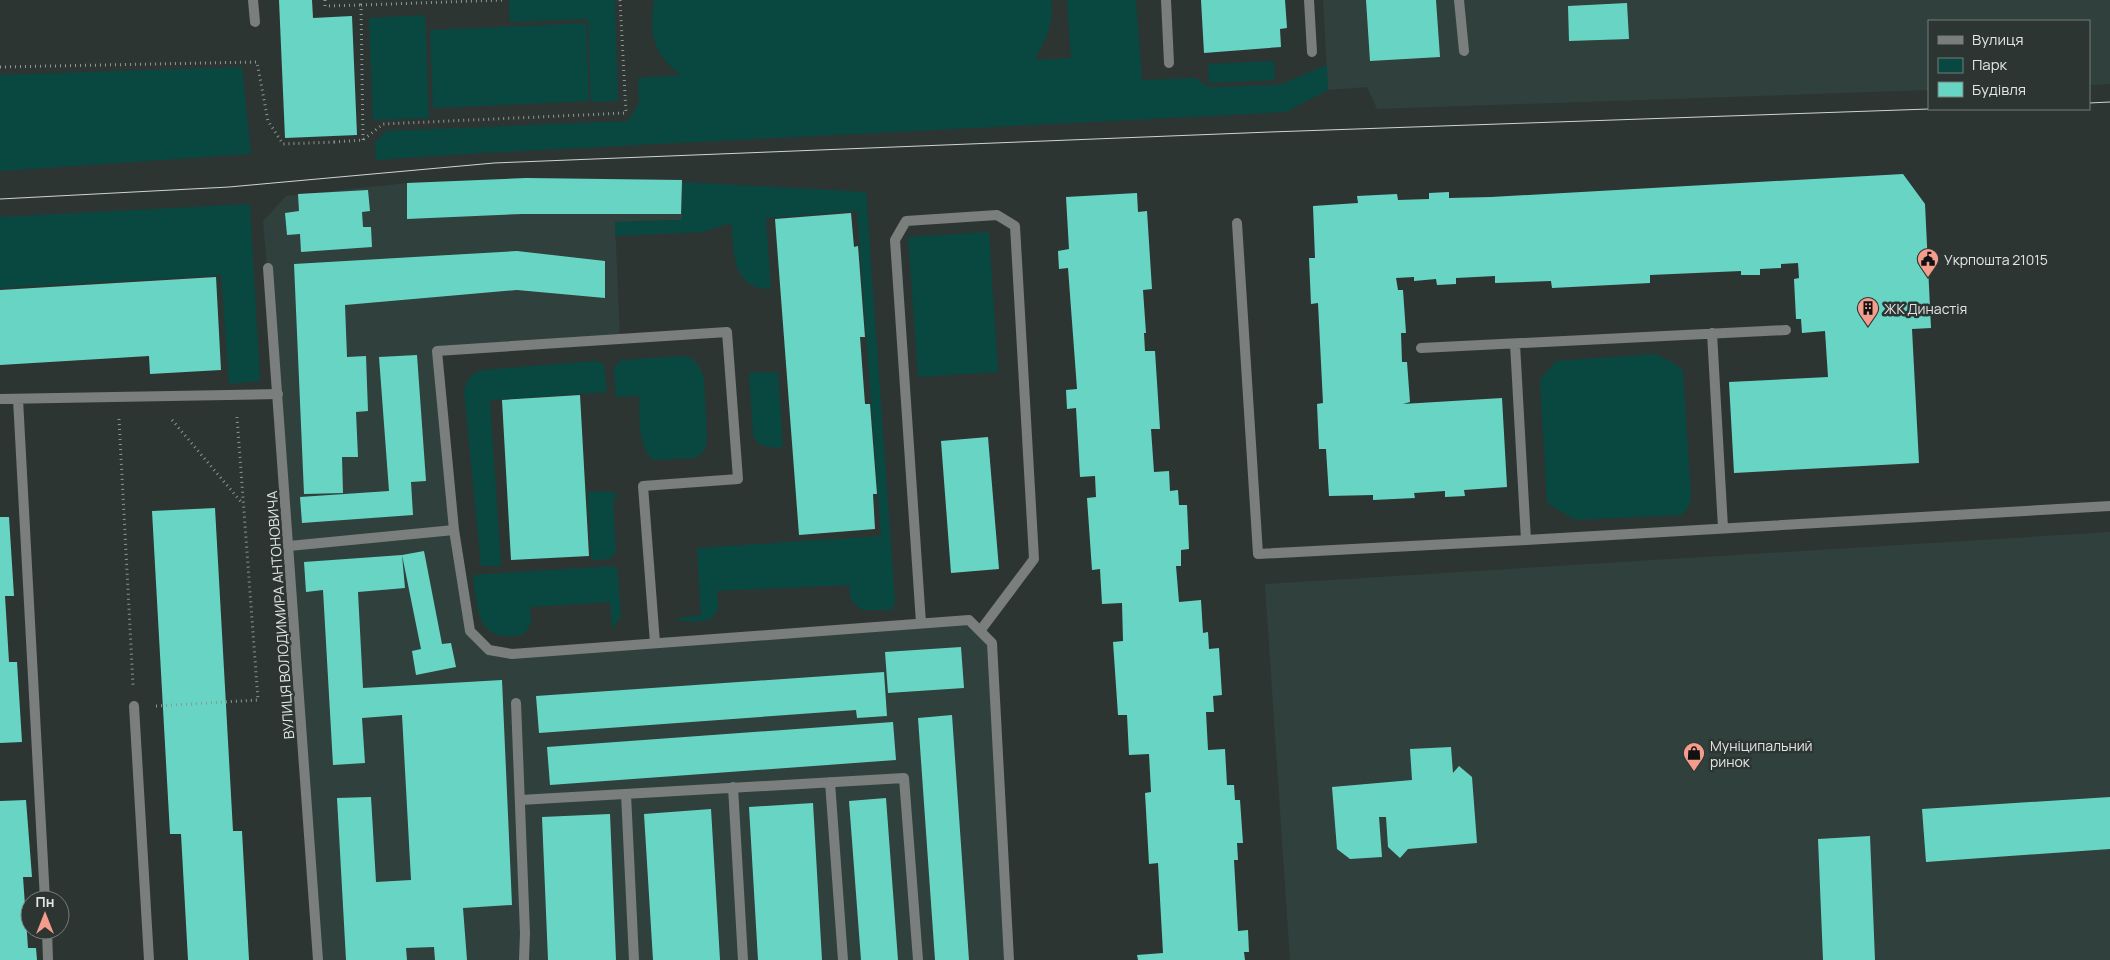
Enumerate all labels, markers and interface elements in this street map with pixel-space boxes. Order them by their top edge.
legend [1928,20,2090,110]
text: Вулиця [1972,29,2024,50]
text: Парк [1972,54,2008,75]
text: Будівля [1972,79,2026,100]
public building icon: Укрпошта 21015 [1916,247,1940,278]
place label: Укрпошта 21015 [1944,250,2048,269]
building icon: ЖК Династія [1856,296,1880,327]
place label: ЖК Династія [1884,299,1967,318]
street label: ВУЛИЦЯ ВОЛОДИМИРА АНТОНОВИЧА [262,490,298,740]
place label: Муніципальний ринок [1710,736,1813,771]
shop icon: Муніципальний ринок [1682,741,1706,772]
north arrow [20,890,70,940]
text: Пн [36,892,54,911]

